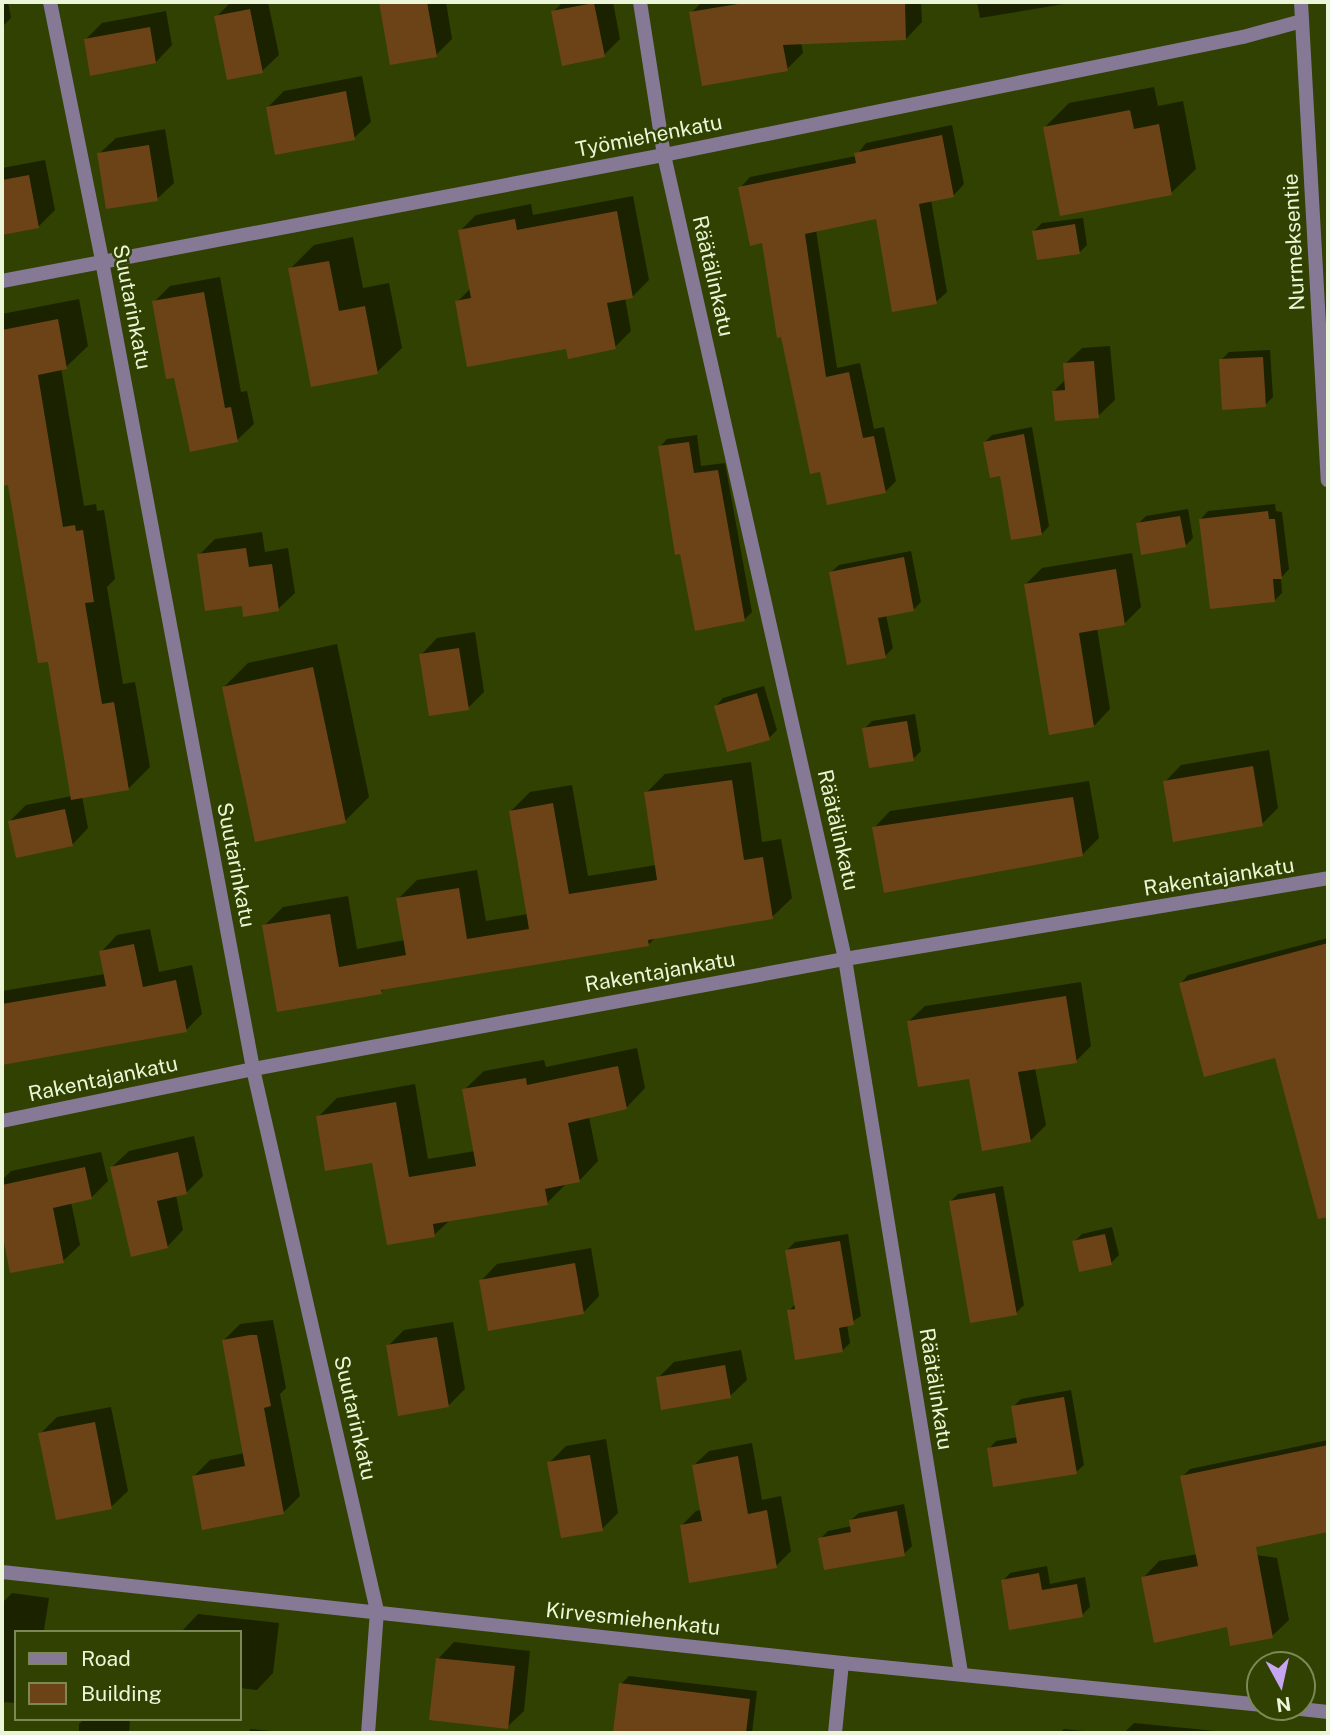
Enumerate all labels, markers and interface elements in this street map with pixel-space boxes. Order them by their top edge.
street label: Työmiehenkatu [574,109,724,163]
street label: Nurmeksentie [1278,173,1310,311]
street label: Räätälinkatu [687,213,739,339]
street label: Suutarinkatu [108,242,156,372]
street label: Räätälinkatu [812,767,864,893]
street label: Suutarinkatu [212,800,260,930]
street label: Rakentajankatu [1142,853,1296,901]
street label: Rakentajankatu [583,946,737,998]
street label: Rakentajankatu [26,1051,180,1107]
street label: Räätälinkatu [914,1326,958,1452]
street label: Suutarinkatu [328,1353,382,1483]
street label: Kirvesmiehenkatu [545,1597,721,1641]
legend [14,1630,242,1721]
text: Road [81,1646,131,1671]
north arrow [1246,1651,1316,1721]
text: Building [81,1681,162,1706]
text: N [1275,1693,1293,1717]

